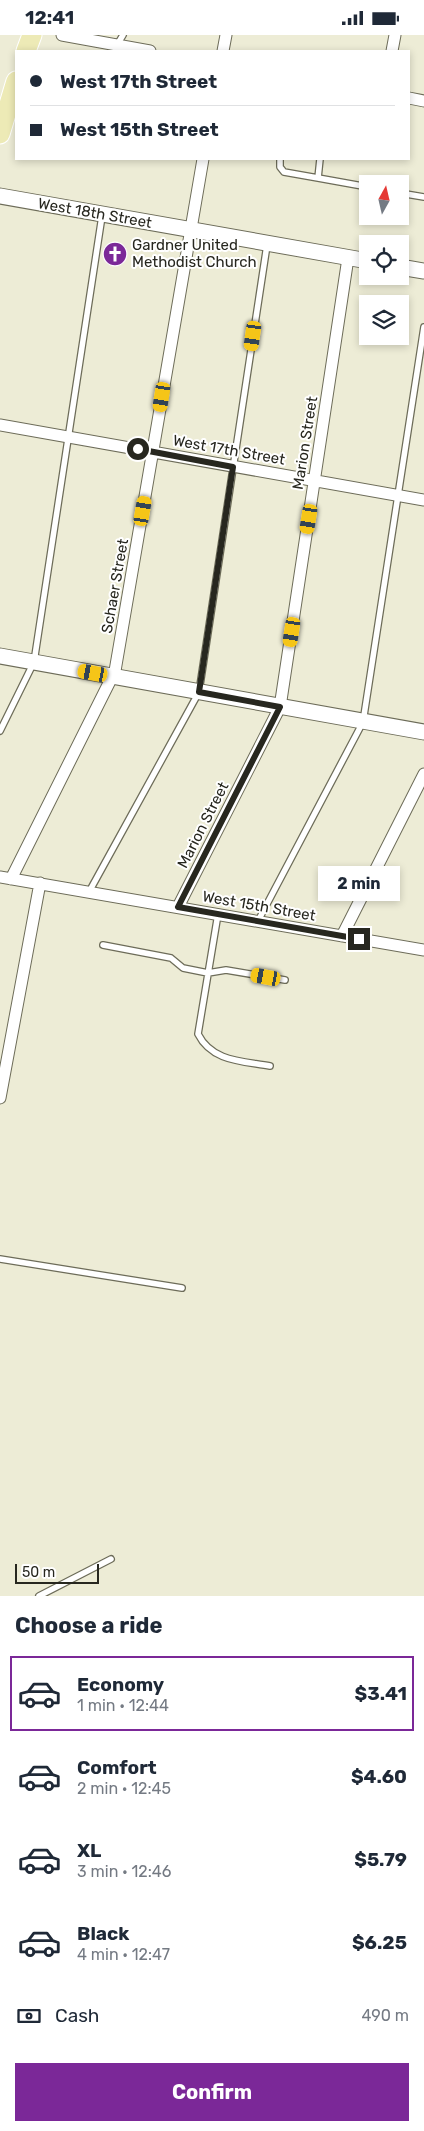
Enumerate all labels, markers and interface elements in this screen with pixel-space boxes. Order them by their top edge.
text: 12:41 [25,6,74,29]
text: West 17th Street [60,70,217,93]
text: West 15th Street [60,118,219,141]
north arrow [359,175,409,225]
map controls [359,175,409,345]
street label: West 18th Street [37,194,153,232]
button: locate [359,235,409,285]
place label: Gardner United Methodist Church [132,236,257,271]
church icon: Gardner United Methodist Church [102,241,128,267]
button: layers [359,295,409,345]
car [243,320,262,352]
car [152,381,171,413]
street label: Marion Street [289,395,321,491]
street label: West 17th Street [172,431,287,469]
route start [127,438,149,460]
car [133,495,152,527]
car [299,503,318,535]
street label: Schaer Street [98,537,132,635]
car [282,616,301,648]
car [76,663,109,683]
street label: Marion Street [174,779,232,871]
callout: 2 min [318,867,400,901]
text: 2 min [337,874,381,893]
street label: West 15th Street [201,887,317,925]
route end [348,928,370,950]
car [249,967,282,987]
scale bar [15,1561,99,1584]
text: 50 m [22,1564,55,1581]
text: Choose a ride [15,1612,162,1639]
icon: car [17,1671,62,1716]
text: Economy [77,1673,164,1696]
text: $3.41 [355,1682,407,1705]
text: 1 min · 12:44 [77,1696,169,1715]
icon: car [17,1754,62,1799]
text: Comfort [77,1756,157,1779]
text: $4.60 [351,1765,407,1788]
text: 2 min · 12:45 [77,1779,171,1798]
icon: car [17,1837,62,1882]
text: XL [77,1839,101,1862]
text: $5.79 [354,1848,407,1871]
text: 3 min · 12:46 [77,1862,171,1881]
icon: car [17,1920,62,1965]
text: Black [77,1922,129,1945]
text: $6.25 [352,1931,407,1954]
text: 4 min · 12:47 [77,1945,170,1964]
icon: cash [15,2002,43,2030]
text: Cash [55,2004,99,2027]
text: 490 m [361,2006,409,2025]
button: Confirm [15,2063,409,2121]

